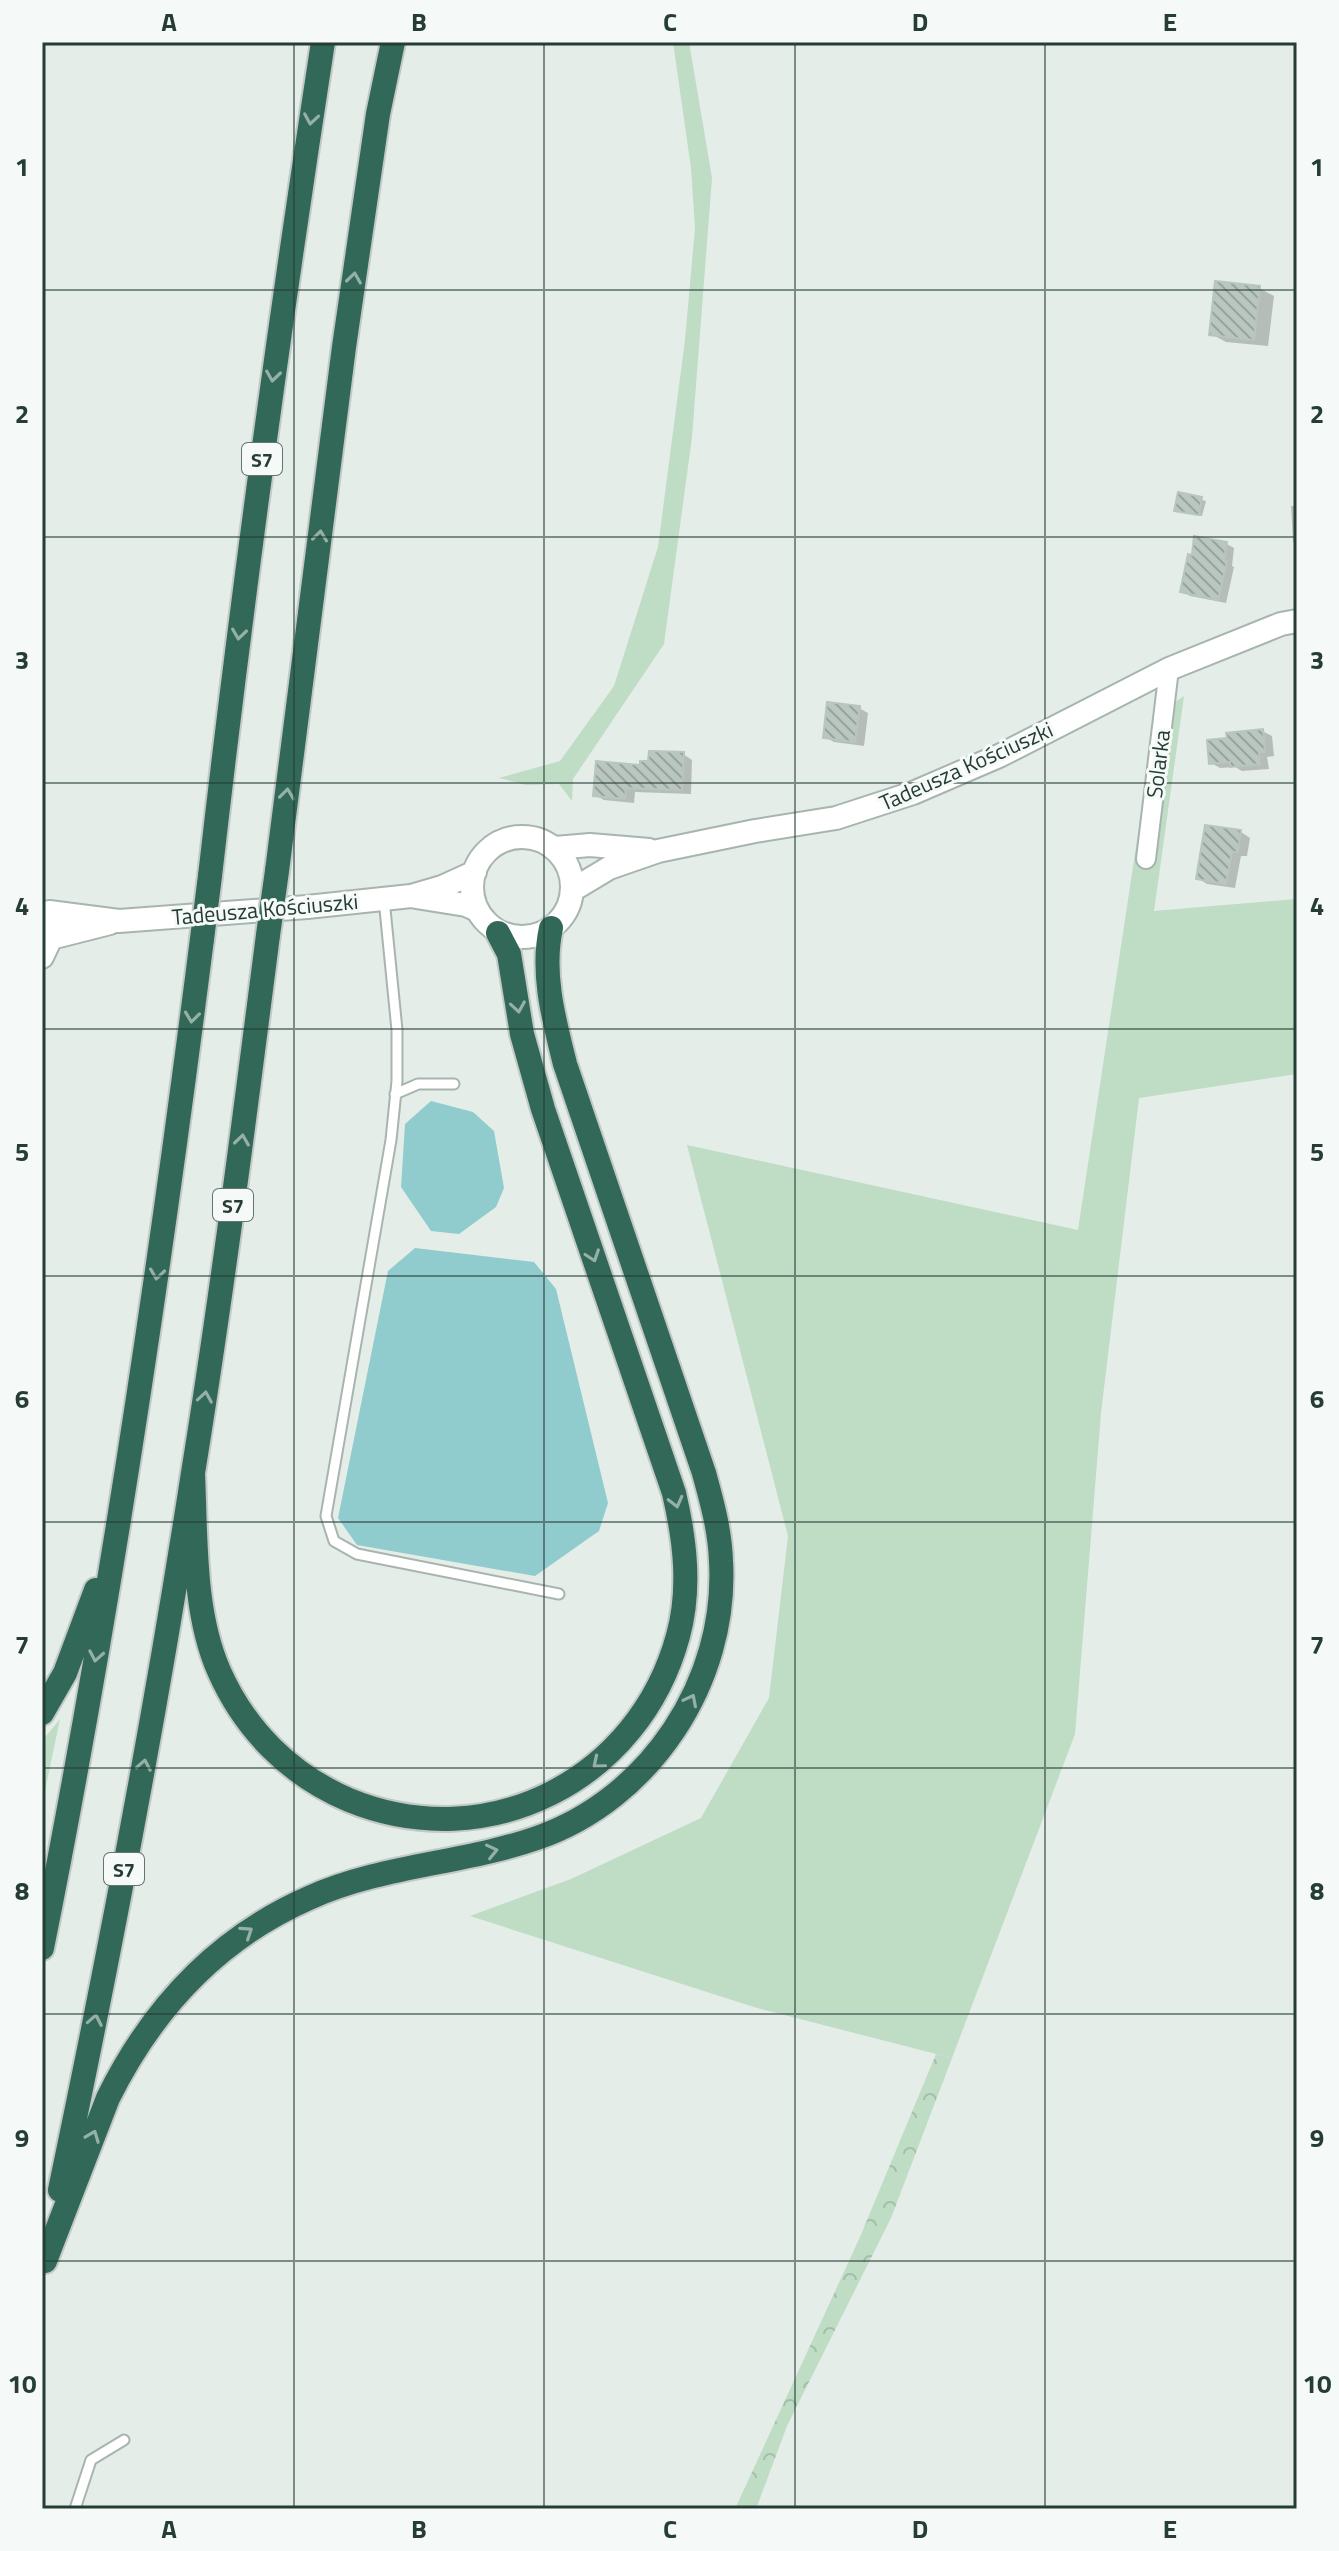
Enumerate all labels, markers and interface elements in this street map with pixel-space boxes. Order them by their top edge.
text: A [161,2,177,41]
text: B [411,2,427,41]
text: C [663,2,677,41]
text: D [912,2,928,41]
text: E [1163,2,1177,41]
one-way arrow [303,112,320,126]
text: 1 [15,147,29,186]
text: 1 [1310,147,1324,186]
one-way arrow [345,271,362,285]
one-way arrow [264,370,281,383]
text: 2 [15,394,29,433]
text: 2 [1310,394,1324,433]
road number: S7 [242,443,282,475]
one-way arrow [311,529,328,543]
one-way arrow [230,628,247,641]
text: 3 [15,640,29,679]
text: 3 [1310,640,1324,679]
street label: Tadeusza Kościuszki [874,712,1058,820]
street label: Solarka [1137,728,1179,800]
one-way arrow [278,787,295,800]
street label: Tadeusza Kościuszki [170,884,360,934]
text: 4 [15,886,29,925]
text: 4 [1310,886,1324,925]
one-way arrow [509,1001,526,1014]
one-way arrow [184,1010,201,1024]
text: 5 [15,1132,29,1171]
text: 5 [1310,1132,1324,1171]
one-way arrow [233,1133,250,1147]
road number: S7 [213,1189,253,1221]
one-way arrow [584,1248,600,1262]
one-way arrow [149,1267,166,1281]
text: 6 [15,1379,29,1418]
text: 6 [1310,1379,1324,1418]
one-way arrow [196,1390,213,1404]
one-way arrow [667,1495,684,1509]
text: 7 [15,1625,29,1664]
text: 7 [1310,1625,1324,1664]
one-way arrow [88,1649,105,1663]
one-way arrow [682,1693,697,1708]
one-way arrow [593,1753,608,1768]
one-way arrow [134,1758,151,1772]
one-way arrow [484,1843,498,1860]
road number: S7 [104,1853,144,1885]
text: 8 [15,1871,29,1910]
text: 8 [1310,1871,1324,1910]
one-way arrow [238,1927,253,1942]
one-way arrow [86,2014,103,2028]
text: 9 [15,2118,29,2157]
text: 9 [1310,2118,1324,2157]
one-way arrow [83,2130,100,2144]
text: 10 [7,2364,37,2403]
text: 10 [1302,2364,1332,2403]
text: A [161,2509,177,2548]
text: B [411,2509,427,2548]
text: C [663,2509,677,2548]
text: D [912,2509,928,2548]
text: E [1163,2509,1177,2548]

